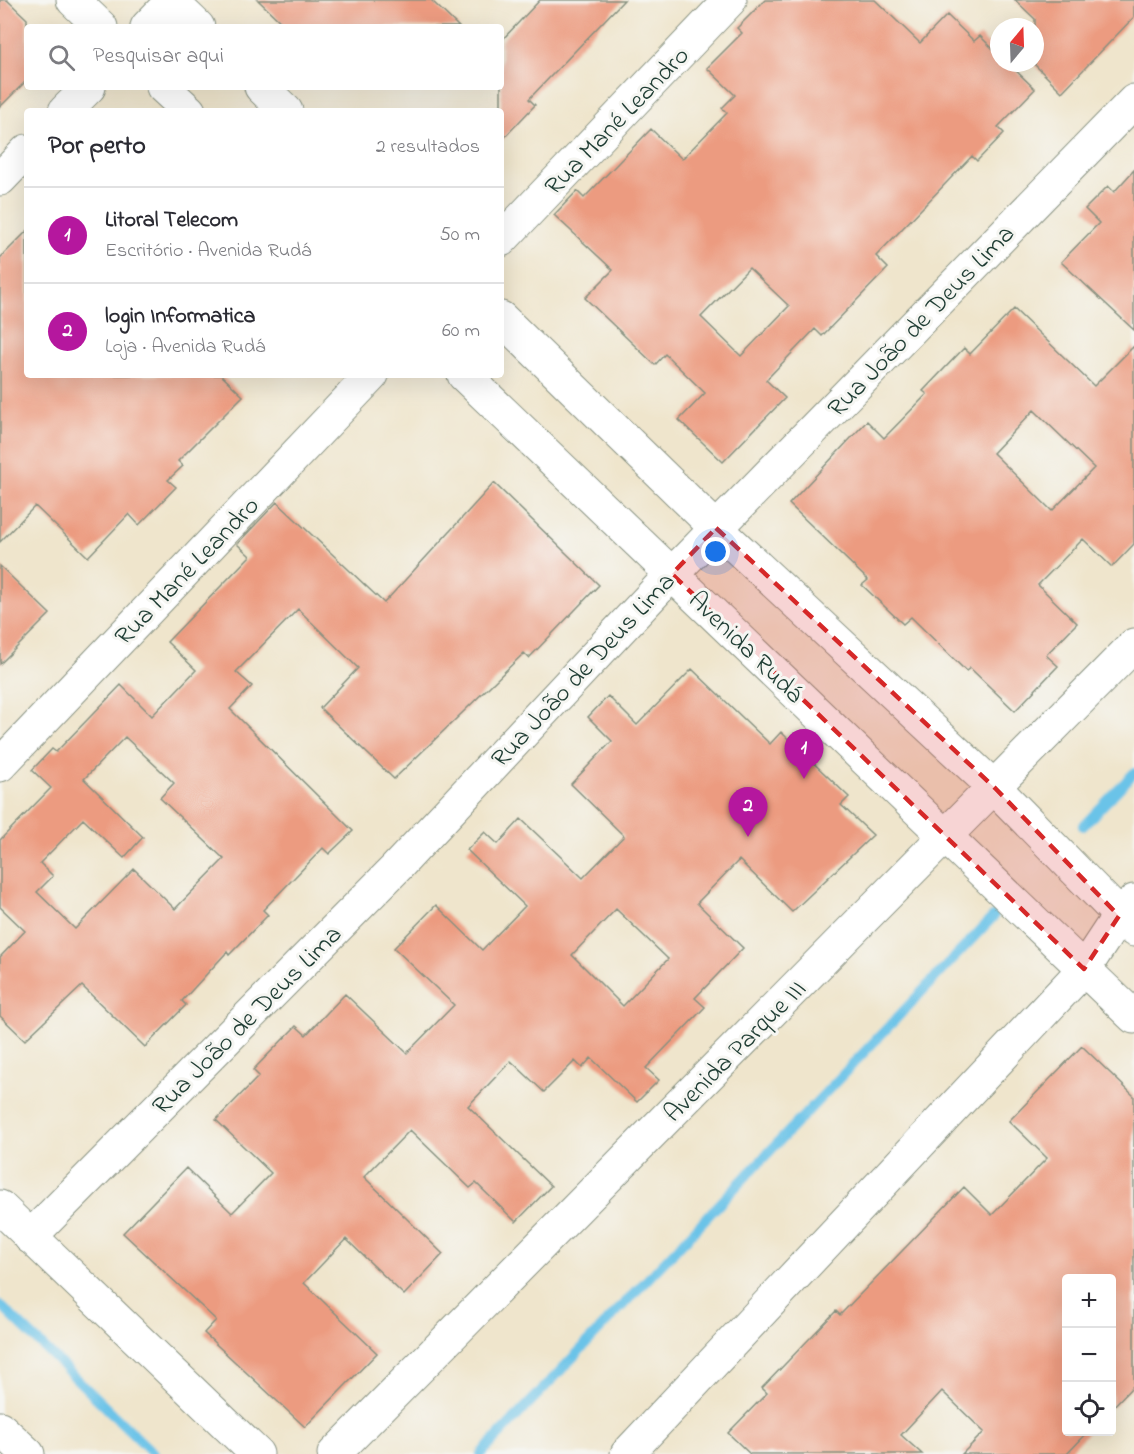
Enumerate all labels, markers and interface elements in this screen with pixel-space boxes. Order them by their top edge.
north arrow [990,18,1044,72]
search box [24,24,504,90]
street label: Rua Mané Leandro [537,39,699,205]
icon: search [45,41,78,74]
text: Pesquisar aqui [93,41,224,73]
text: Por perto [48,128,146,166]
text: 2 resultados [376,133,480,162]
text: Litoral Telecom [105,205,238,237]
street label: Rua João de Deus Lima [820,217,1025,427]
text: 1 [64,221,71,250]
text: 50 m [439,221,480,250]
text: Escritório · Avenida Rudá [105,237,311,266]
text: login Informatica [105,301,255,333]
text: 2 [63,317,72,346]
text: 60 m [442,317,480,346]
text: Loja · Avenida Rudá [105,333,265,362]
street label: Rua Mané Leandro [107,489,269,655]
your location [701,537,730,566]
street label: Rua João de Deus Lima [483,565,685,777]
street label: Avenida Rudá [678,583,811,713]
pin: 1 [784,730,824,779]
pin: 2 [728,788,768,837]
street label: Rua João de Deus Lima [144,917,352,1125]
street label: Avenida Parque III [656,972,816,1132]
map controls [1062,1274,1116,1436]
button: + [1062,1274,1116,1328]
button: − [1062,1328,1116,1382]
button: locate [1062,1382,1116,1436]

